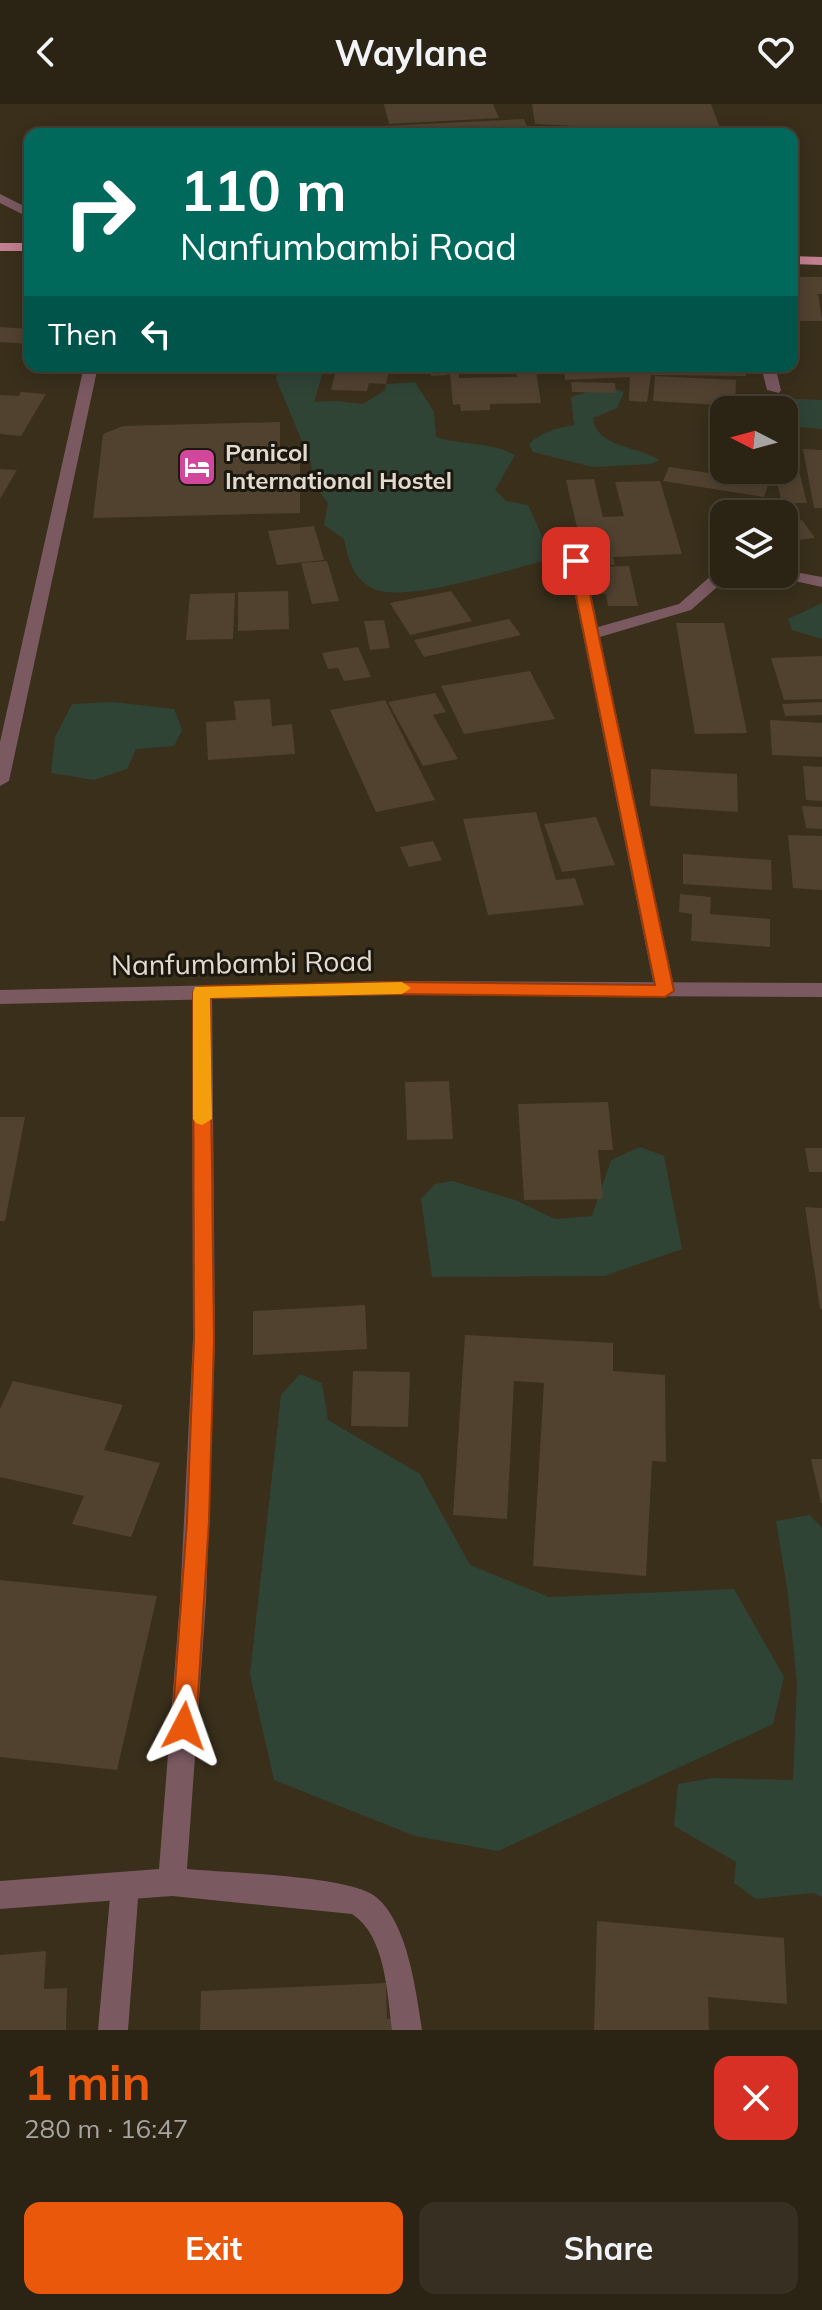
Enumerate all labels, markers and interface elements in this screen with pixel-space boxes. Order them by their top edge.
icon: back [24,30,68,74]
text: Waylane [334,30,488,75]
icon: heart [754,30,798,74]
text: 110 m [180,155,347,225]
icon: right [48,160,152,264]
text: Nanfumbambi Road [180,224,517,269]
icon: left [134,312,178,356]
text: Then [48,315,118,353]
north arrow [710,396,798,484]
map controls [710,396,798,588]
place label: Panicol International Hostel [225,437,452,495]
hotel icon: Panicol International Hostel [176,446,218,488]
button: layers [710,500,798,588]
pin [542,527,610,595]
icon: arrive [554,539,598,583]
street label: Nanfumbambi Road [111,943,373,982]
position arrow [142,1684,226,1768]
text: 1 min [24,2052,151,2112]
button: close [714,2056,798,2140]
text: 280 m · 16:47 [24,2112,188,2145]
button: Exit [24,2202,403,2294]
button: Share [419,2202,798,2294]

